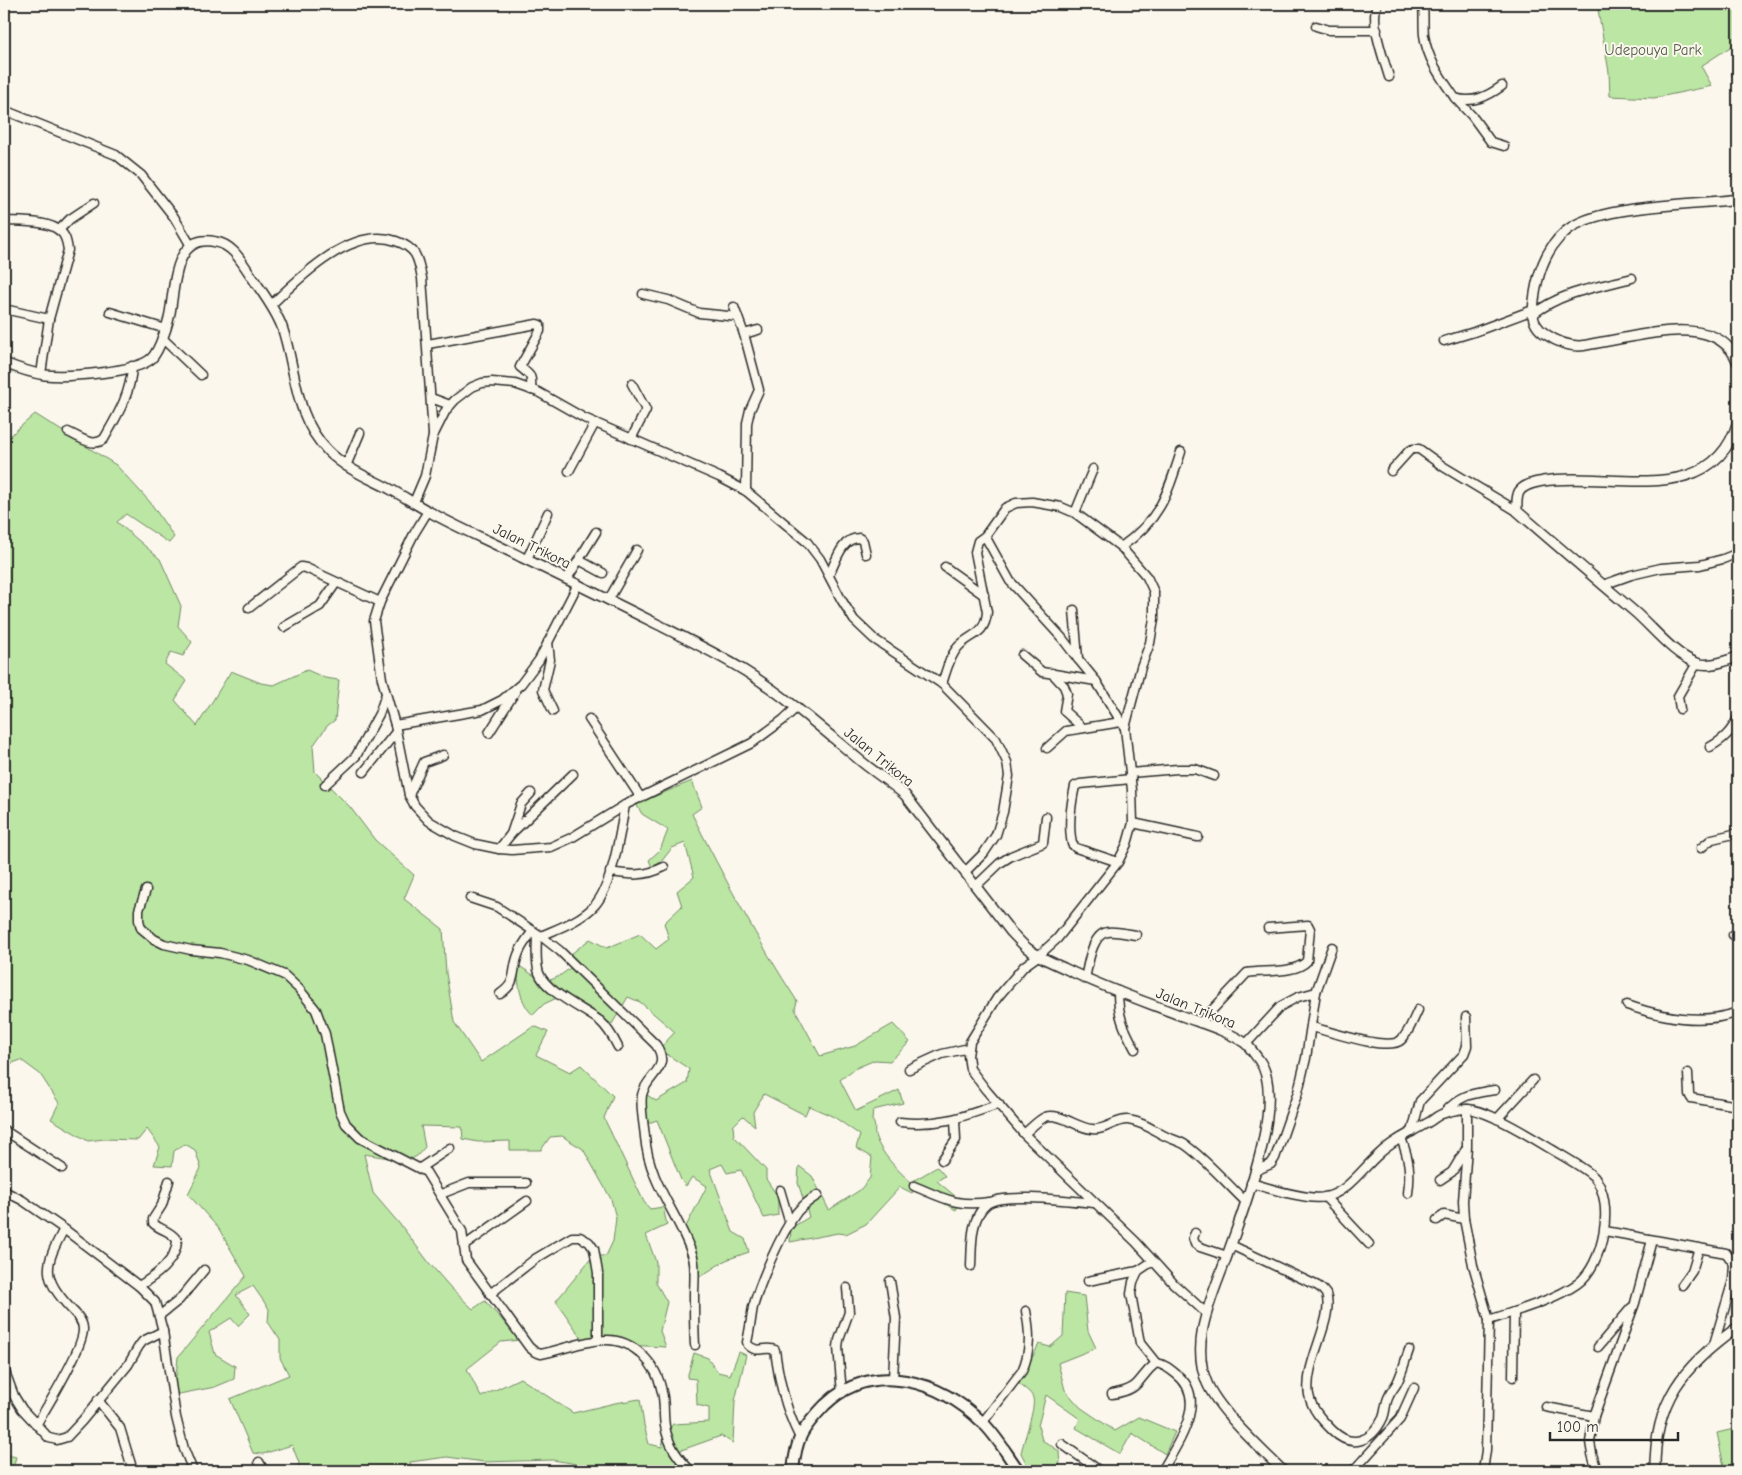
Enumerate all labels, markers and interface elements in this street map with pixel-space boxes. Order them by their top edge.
park label: Udepouya Park [1604,41,1702,59]
street label: Jalan Trikora [490,519,574,573]
street label: Jalan Trikora [841,723,917,791]
street label: Jalan Trikora [1153,984,1239,1032]
scale bar [1550,1410,1677,1442]
text: 100 m [1557,1418,1599,1436]

